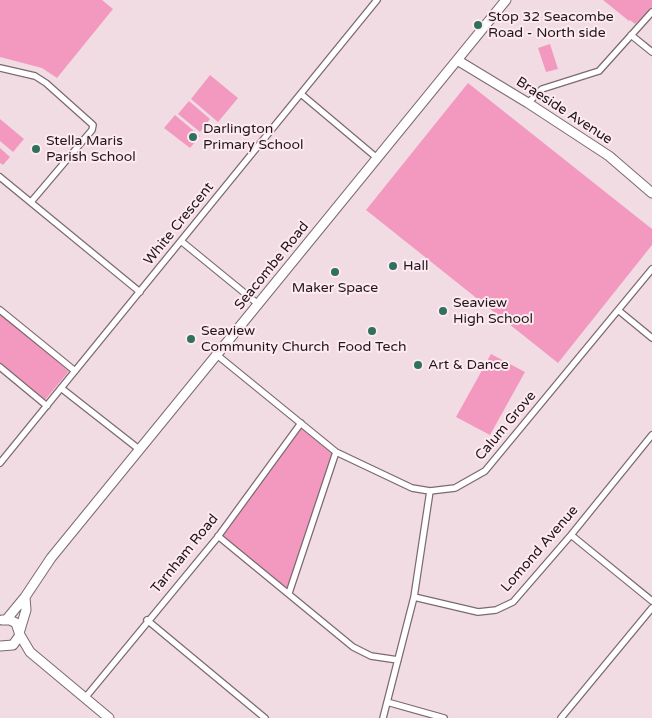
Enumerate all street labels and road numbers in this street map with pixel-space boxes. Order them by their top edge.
street label: Braeside Avenue [513,74,615,148]
street label: White Crescent [141,179,217,269]
street label: Seacombe Road [231,218,313,314]
street label: Calum Grove [472,388,540,464]
street label: Lomond Avenue [498,502,582,596]
street label: Tarnham Road [148,511,222,597]

